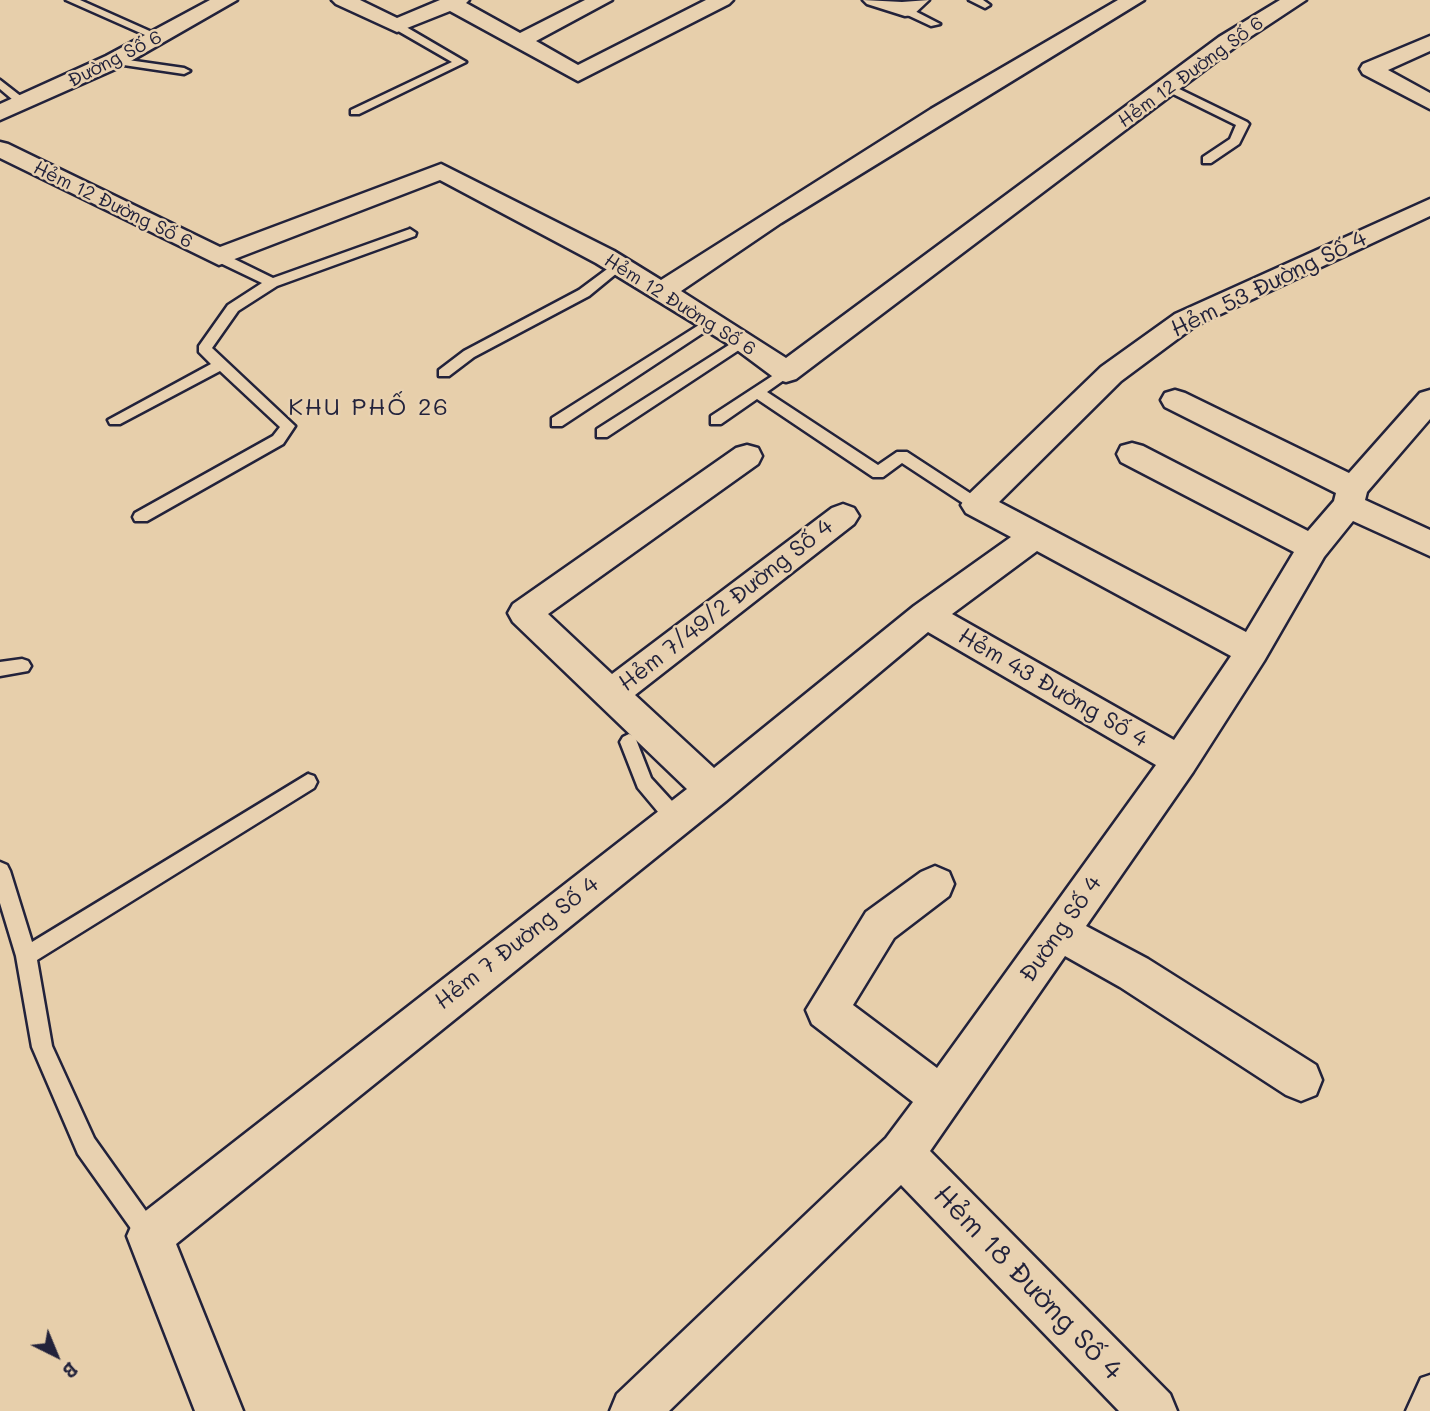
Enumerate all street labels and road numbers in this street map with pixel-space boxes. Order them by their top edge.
street label: Hẻm 12 Đường Số 6 [1114,12,1268,132]
street label: Đường Số 6 [64,26,166,92]
street label: Hẻm 12 Đường Số 6 [30,157,196,253]
street label: Hẻm 53 Đường Số 4 [1167,225,1371,343]
street label: Hẻm 12 Đường Số 6 [600,249,760,361]
street label: Hẻm 7/49/2 Đường Số 4 [613,513,839,697]
street label: Hẻm 43 Đường Số 4 [953,622,1153,754]
street label: Đường Số 4 [1014,870,1108,988]
street label: Hẻm 7 Đường Số 4 [430,871,604,1015]
street label: Hẻm 18 Đường Số 4 [926,1179,1130,1387]

